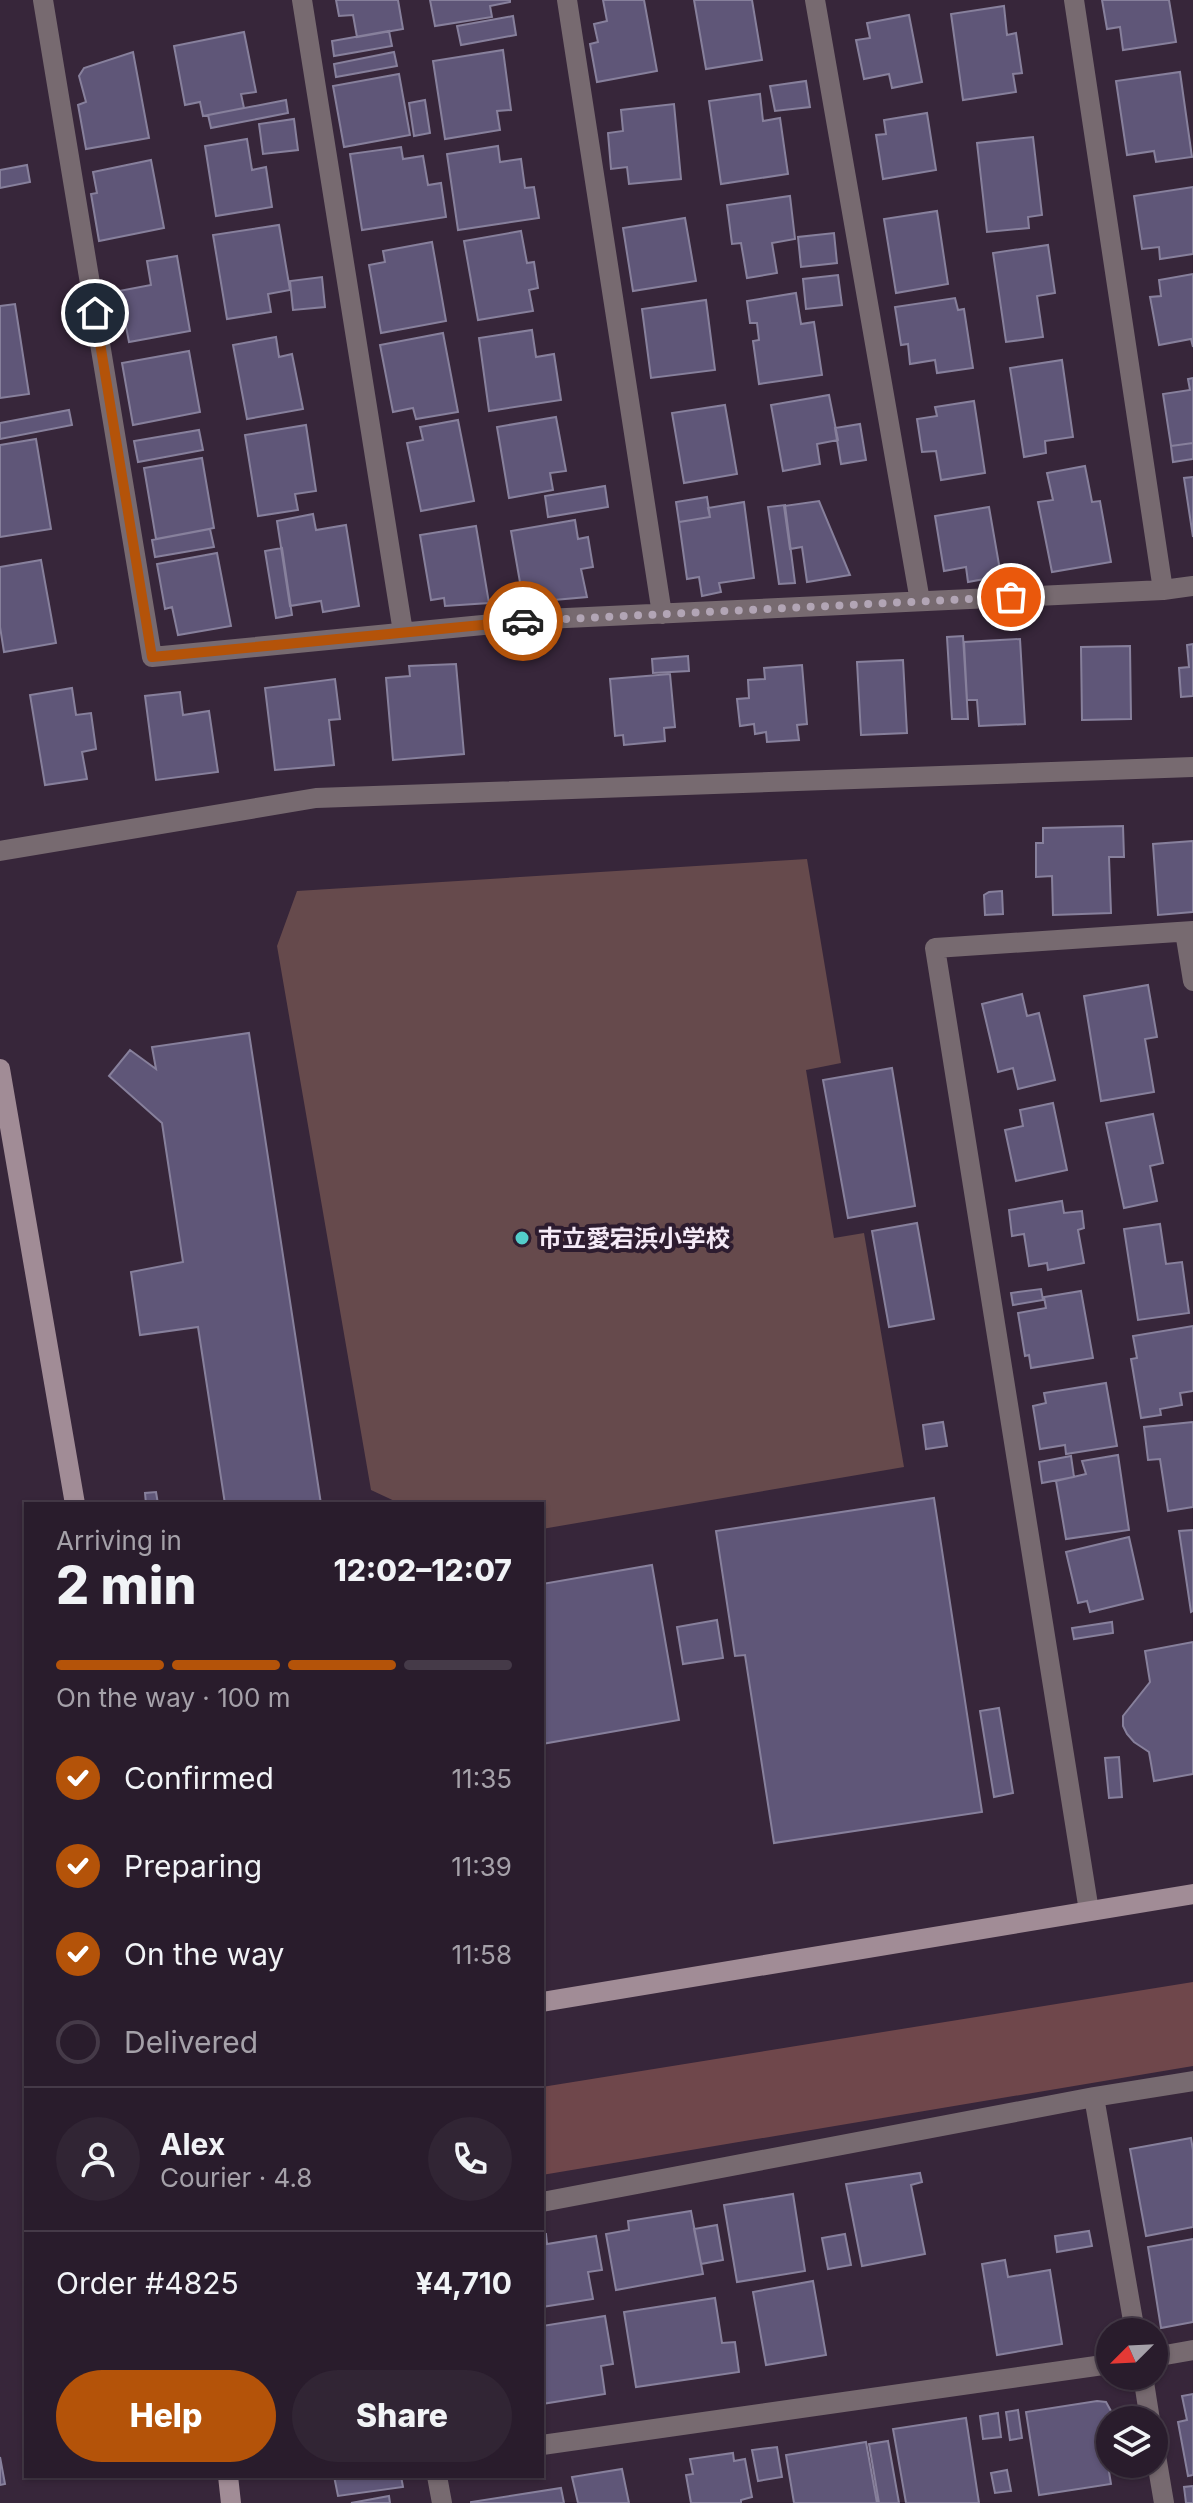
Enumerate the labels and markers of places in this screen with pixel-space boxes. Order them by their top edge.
pin [61,279,129,347]
pin [977,563,1045,631]
place label: 市立愛宕浜小学校 [538,1224,730,1253]
marker: 市立愛宕浜小学校 [513,1229,531,1247]

